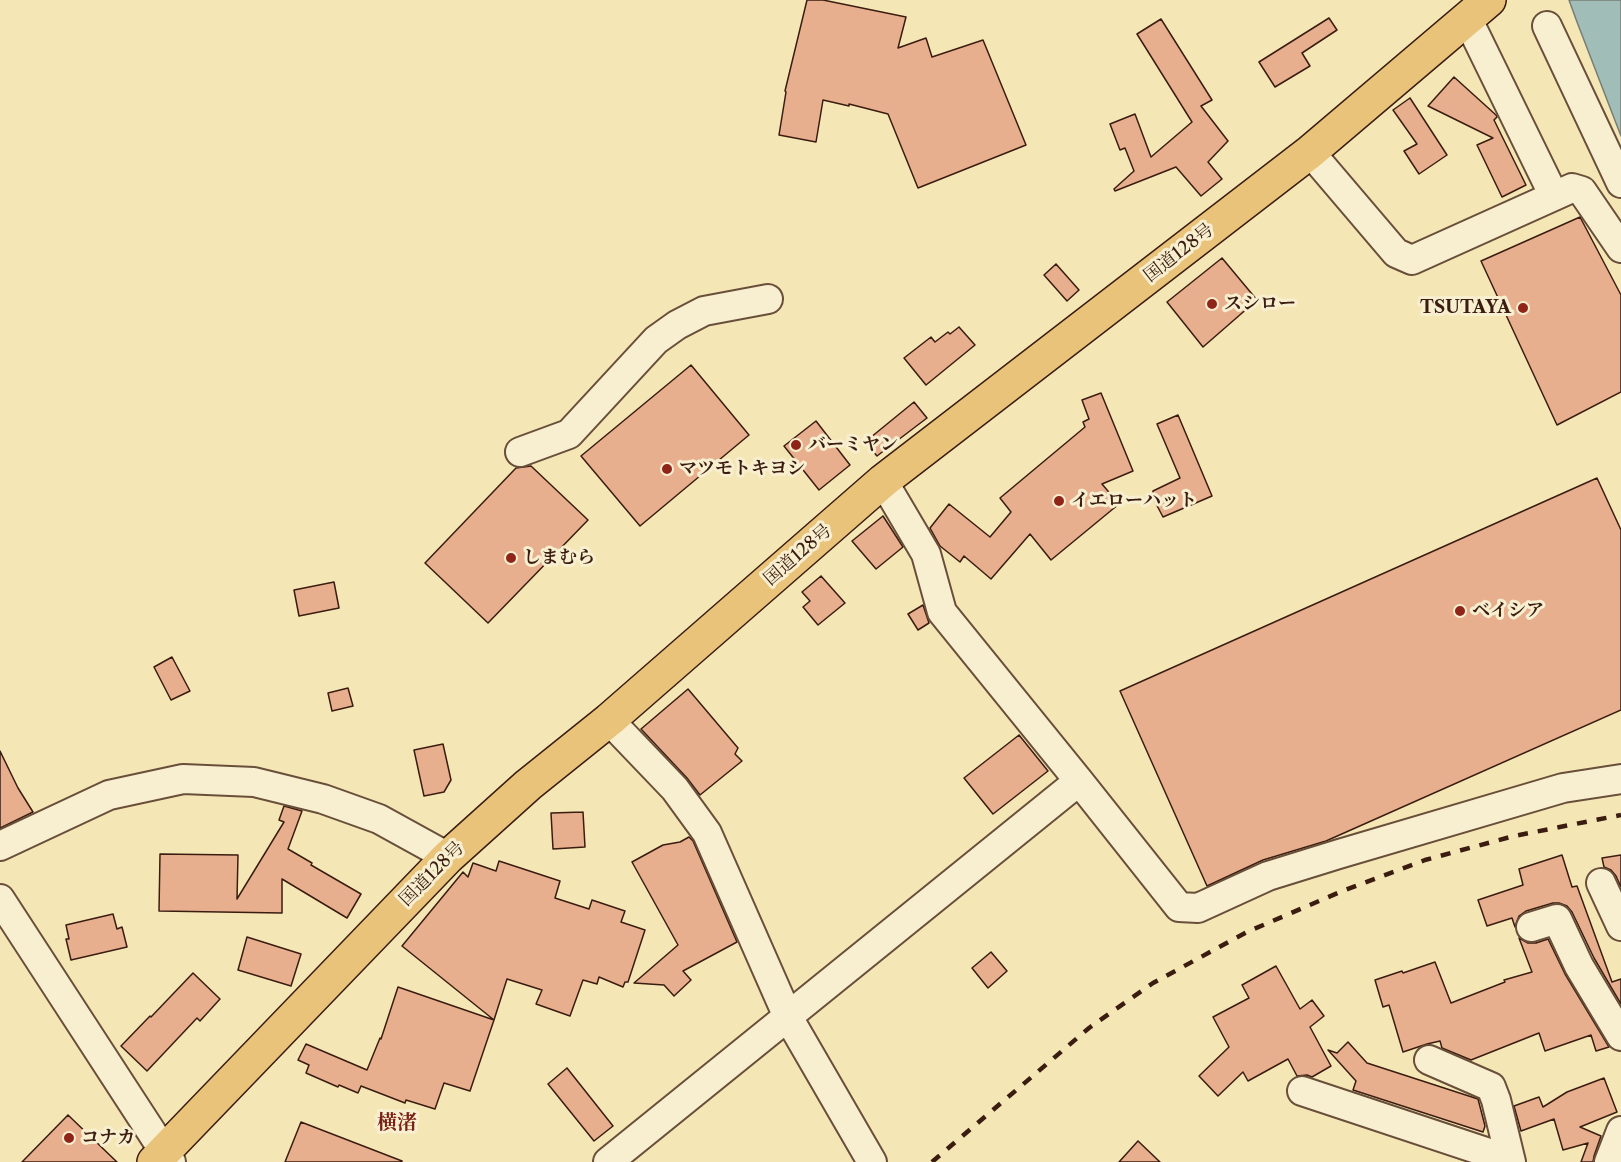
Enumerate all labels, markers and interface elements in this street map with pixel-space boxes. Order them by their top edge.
street label: 国道128号 [1140,219,1218,287]
place label: スシロー [1224,293,1296,315]
marker: スシロー [1205,297,1219,311]
place label: TSUTAYA [1420,297,1511,319]
marker: TSUTAYA [1516,301,1530,315]
place label: バーミヤン [808,434,898,456]
marker: バーミヤン [789,438,803,452]
place label: マツモトキヨシ [679,458,805,480]
marker: マツモトキヨシ [660,462,674,476]
place label: イエローハット [1071,490,1197,512]
marker: イエローハット [1052,494,1066,508]
street label: 国道128号 [760,520,836,590]
place label: しまむら [523,547,595,569]
marker: しまむら [504,551,518,565]
place label: ベイシア [1472,600,1544,622]
marker: ベイシア [1453,604,1467,618]
street label: 国道128号 [395,837,469,911]
district label: 横渚 [377,1111,417,1135]
place label: コナカ [81,1127,135,1149]
marker: コナカ [62,1131,76,1145]

